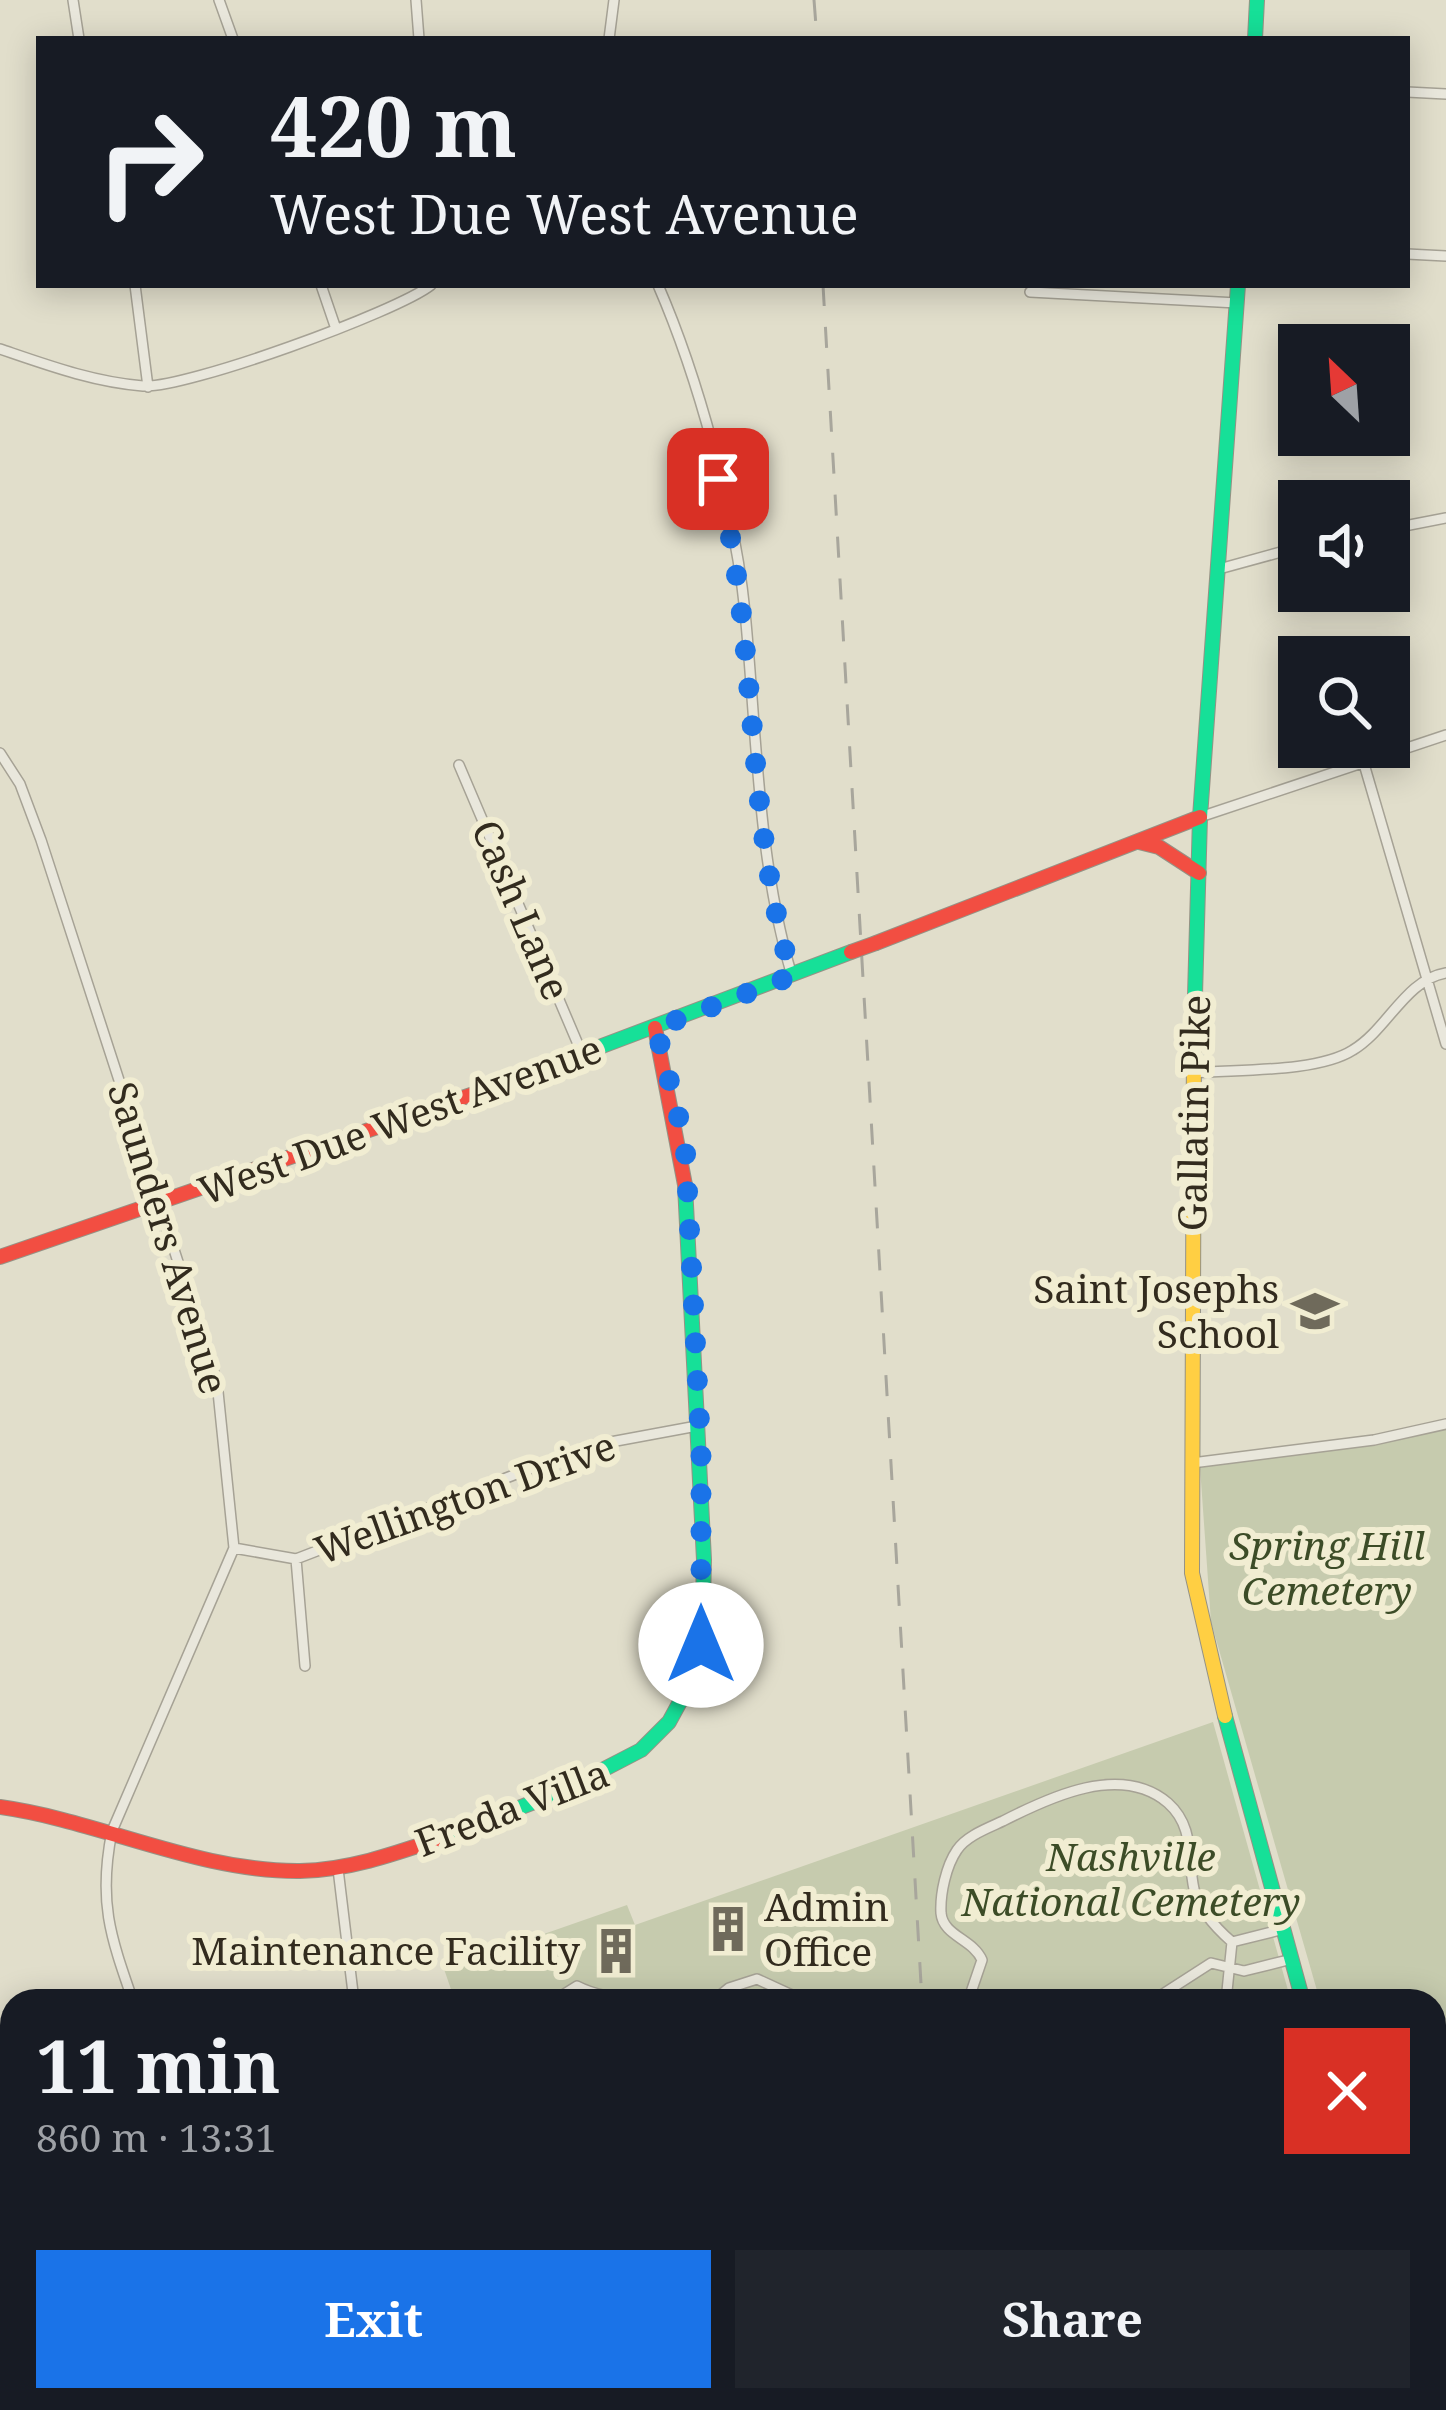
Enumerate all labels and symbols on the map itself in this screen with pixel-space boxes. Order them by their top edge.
north arrow [1278,324,1410,456]
pin [667,428,769,530]
street label: Cash Lane [461,811,584,1008]
street label: Gallatin Pike [1164,994,1221,1232]
street label: West Due West Avenue [191,1021,608,1216]
street label: Saunders Avenue [97,1075,242,1400]
place label: Saint Josephs School [1033,1261,1279,1359]
school or university icon: Saint Josephs School [1290,1286,1340,1336]
street label: Wellington Drive [307,1418,622,1576]
park label: Spring Hill Cemetery [1229,1518,1425,1616]
position arrow [638,1582,764,1708]
street label: Freda Villa [407,1745,616,1868]
park label: Nashville National Cemetery [960,1829,1301,1927]
place label: Admin Office [764,1879,889,1977]
building icon: Admin Office [703,1904,753,1954]
place label: Maintenance Facility [191,1923,581,1976]
building icon: Maintenance Facility [591,1926,641,1976]

